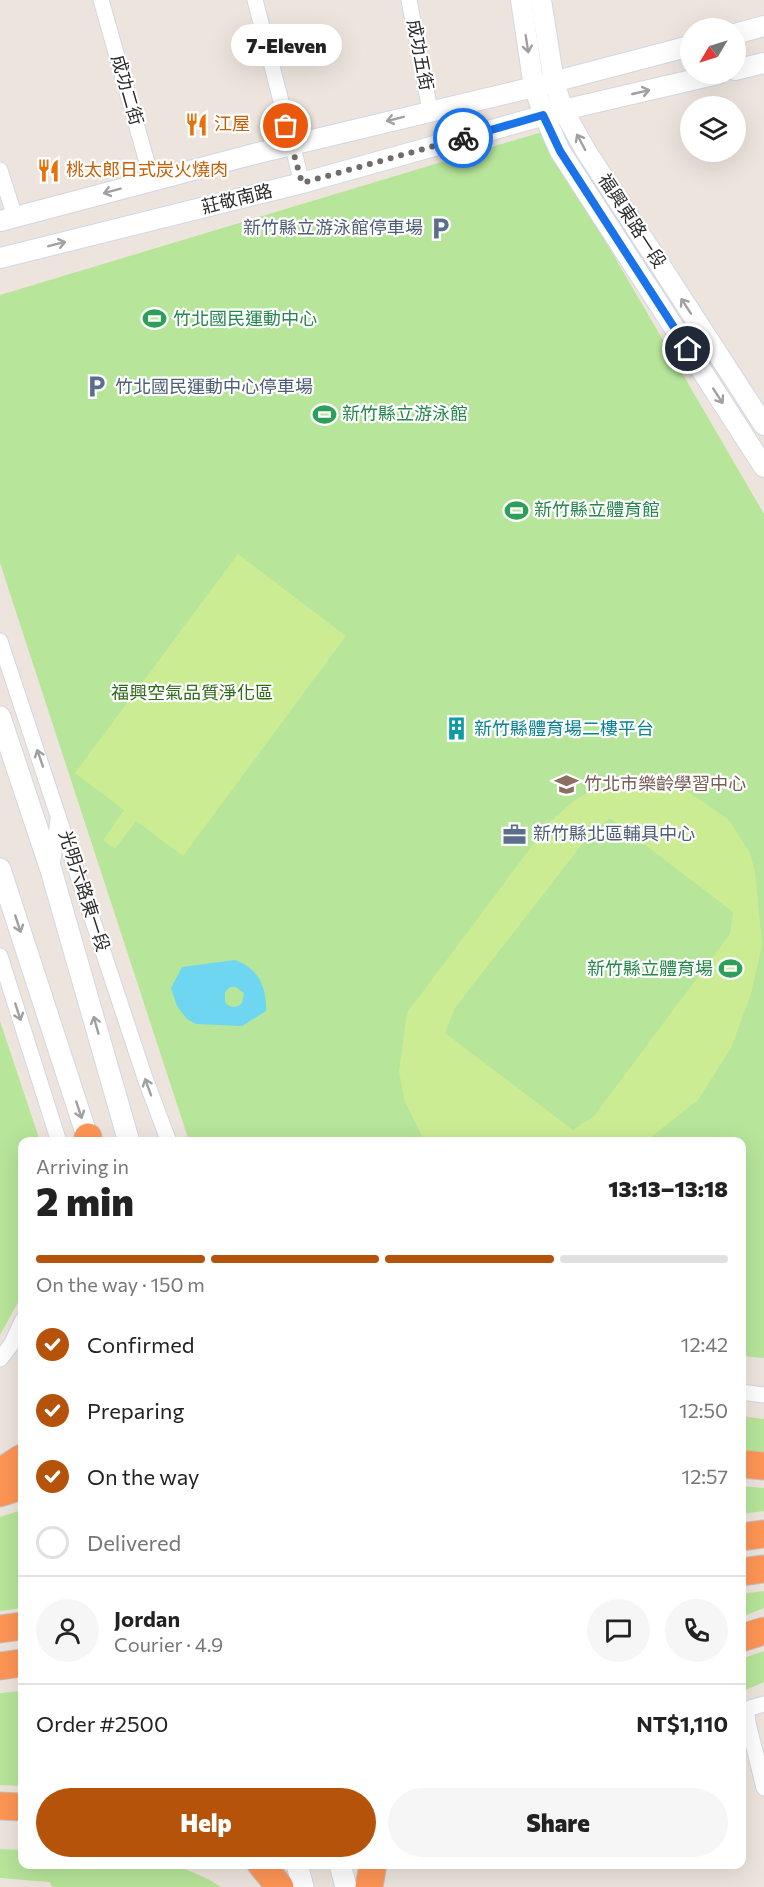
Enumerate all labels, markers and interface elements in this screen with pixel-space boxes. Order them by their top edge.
street label: 成功五街 [403,17,439,92]
north arrow [680,18,746,84]
map controls [680,18,746,162]
callout: 7-Eleven [230,24,342,66]
text: 7-Eleven [246,33,327,57]
one-way arrow [522,33,533,53]
street label: 成功二街 [107,52,148,127]
one-way arrow [631,85,650,97]
button: layers [680,96,746,162]
pin [260,100,311,151]
courier [433,108,493,168]
icon: bag [269,109,302,142]
restaurant icon: 江屋 [183,111,209,137]
place label: 江屋 [214,112,250,134]
one-way arrow [386,113,405,125]
icon: bike [447,122,480,155]
one-way arrow [575,133,586,151]
restaurant icon: 桃太郎日式炭火燒肉 [35,157,61,183]
place label: 桃太郎日式炭火燒肉 [66,158,228,180]
street label: 福興東路一段 [594,169,671,272]
street label: 莊敬南路 [199,179,274,217]
one-way arrow [103,186,122,197]
parking icon: 新竹縣立游泳館停車場 [428,215,454,241]
place label: 新竹縣立游泳館停車場 [243,216,423,238]
one-way arrow [47,237,66,249]
one-way arrow [680,297,693,314]
sports icon: 竹北國民運動中心 [142,306,168,332]
place label: 竹北國民運動中心 [173,307,317,329]
pin [662,323,713,374]
icon: home [671,332,704,365]
parking icon: 竹北國民運動中心停車場 [84,374,110,400]
place label: 竹北國民運動中心停車場 [115,375,313,397]
one-way arrow [712,388,725,405]
sports icon: 新竹縣立游泳館 [311,401,337,427]
place label: 新竹縣立游泳館 [342,402,468,424]
sports icon: 新竹縣立體育館 [503,497,529,523]
place label: 新竹縣立體育館 [534,498,660,520]
park label: 福興空氣品質淨化區 [111,681,273,703]
building icon: 新竹縣體育場二樓平台 [443,716,469,742]
place label: 新竹縣體育場二樓平台 [474,717,654,739]
one-way arrow [33,749,44,768]
school or university icon: 竹北市樂齡學習中心 [553,771,579,797]
place label: 竹北市樂齡學習中心 [584,772,746,794]
office icon: 新竹縣北區輔具中心 [502,821,528,847]
place label: 新竹縣北區輔具中心 [533,822,695,844]
street label: 光明六路東一段 [55,827,115,954]
one-way arrow [13,914,24,933]
sports icon: 新竹縣立體育場 [718,956,744,982]
place label: 新竹縣立體育場 [587,957,713,979]
one-way arrow [13,1002,24,1021]
one-way arrow [90,1016,101,1035]
one-way arrow [142,1078,153,1096]
one-way arrow [74,1100,85,1119]
text: Arriving in [36,1154,129,1178]
text: 13:13–13:18 [608,1175,728,1202]
text: 2 min [36,1176,134,1224]
text: On the way · 150 m [36,1272,205,1296]
icon: check [36,1328,69,1361]
text: Confirmed [87,1331,194,1358]
text: 12:42 [681,1332,728,1356]
icon: check [36,1394,69,1427]
text: Preparing [87,1397,184,1424]
text: 12:50 [679,1398,728,1422]
icon: check [36,1460,69,1493]
text: On the way [87,1463,199,1490]
text: 12:57 [682,1464,728,1488]
text: Delivered [87,1529,181,1556]
button: person [36,1599,99,1662]
button: chat [587,1599,650,1662]
button: phone [665,1599,728,1662]
text: Jordan [114,1605,180,1632]
text: Courier · 4.9 [114,1632,223,1656]
text: Order #2500 [36,1710,168,1737]
text: NT$1,110 [636,1710,728,1737]
button: Help [36,1788,376,1857]
button: Share [388,1788,728,1857]

